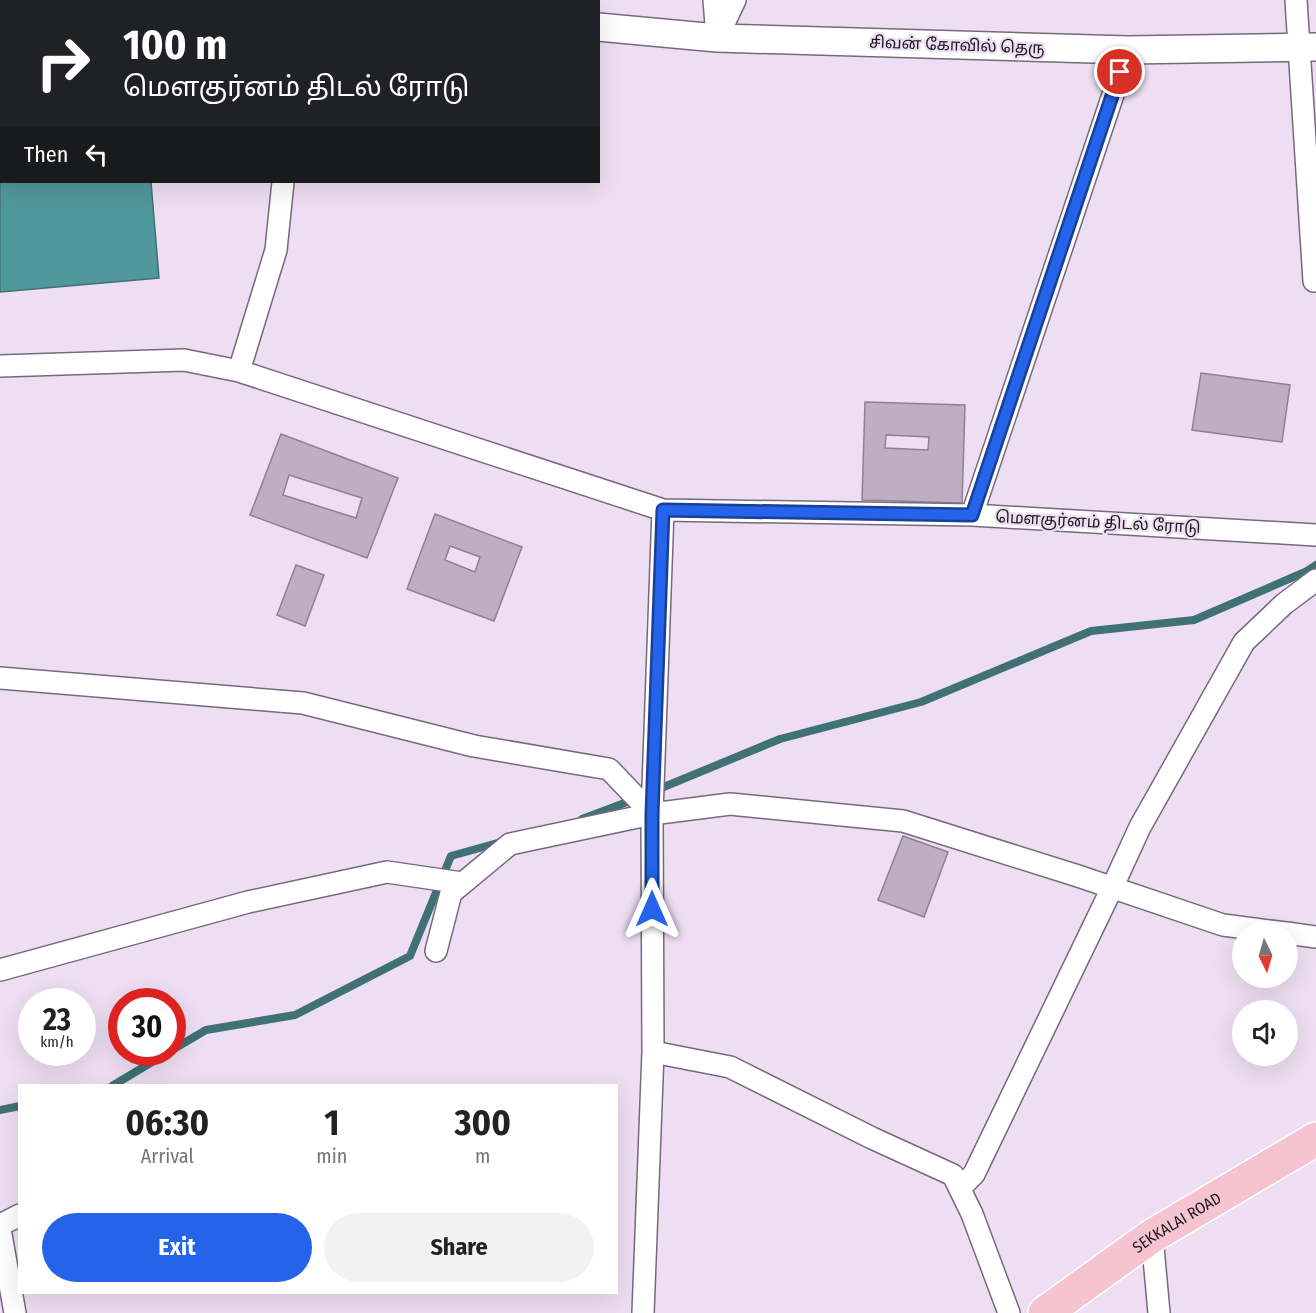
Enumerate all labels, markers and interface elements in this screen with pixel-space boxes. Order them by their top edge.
text: 100 m [123,20,227,70]
icon: right [24,24,102,102]
street label: சிவன் கோவில் தெரு [869,32,1045,60]
pin [1094,46,1145,97]
icon: arrive [1103,55,1136,88]
text: மௌகுர்னம் திடல் ரோடு [123,71,469,103]
icon: left [80,138,113,171]
text: Then [24,141,68,168]
street label: மௌகுர்னம் திடல் ரோடு [995,507,1201,539]
position arrow [620,877,684,941]
north arrow [1232,922,1298,988]
map controls [1232,922,1298,1066]
speed limit sign: 30 [108,988,186,1066]
button: sound [1232,1000,1298,1066]
text: 23 [43,1002,71,1038]
text: km/h [40,1033,74,1051]
text: 06:30 [125,1101,209,1145]
text: 1 [324,1101,339,1145]
text: 300 [454,1101,511,1145]
text: Arrival [141,1144,194,1168]
text: min [316,1144,347,1168]
text: m [475,1144,490,1168]
street label: SEKKALAI ROAD [1129,1188,1224,1257]
button: Exit [42,1213,312,1282]
button: Share [324,1213,594,1282]

